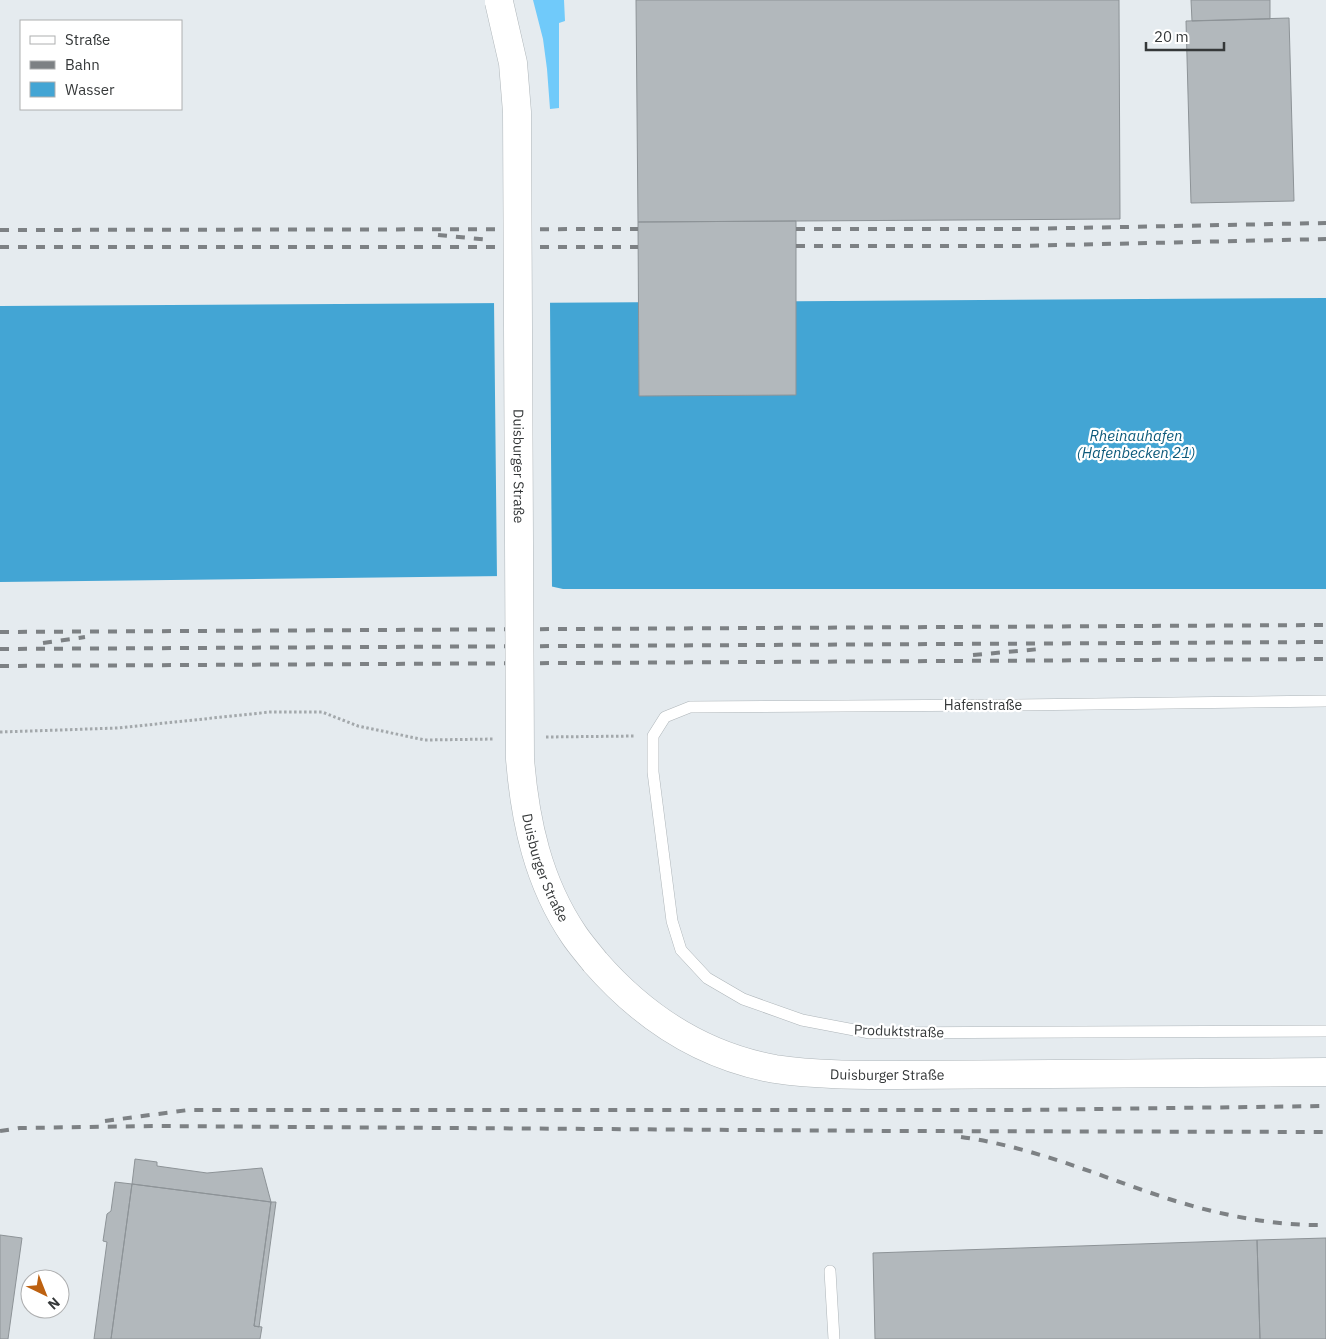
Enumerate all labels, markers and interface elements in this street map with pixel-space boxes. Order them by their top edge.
legend [20,20,182,110]
scale bar [1146,20,1224,52]
text: 20 m [1154,27,1189,46]
text: Straße [65,30,110,49]
text: Bahn [65,55,100,74]
text: Wasser [65,80,115,99]
street label: Duisburger Straße [509,409,528,524]
water label: Rheinauhafen (Hafenbecken 21) [1077,426,1195,462]
street label: Hafenstraße [944,696,1022,714]
street label: Duisburger Straße [518,812,573,926]
street label: Produktstraße [854,1020,945,1042]
street label: Duisburger Straße [830,1065,945,1084]
north arrow [20,1269,70,1319]
text: N [44,1293,64,1314]

